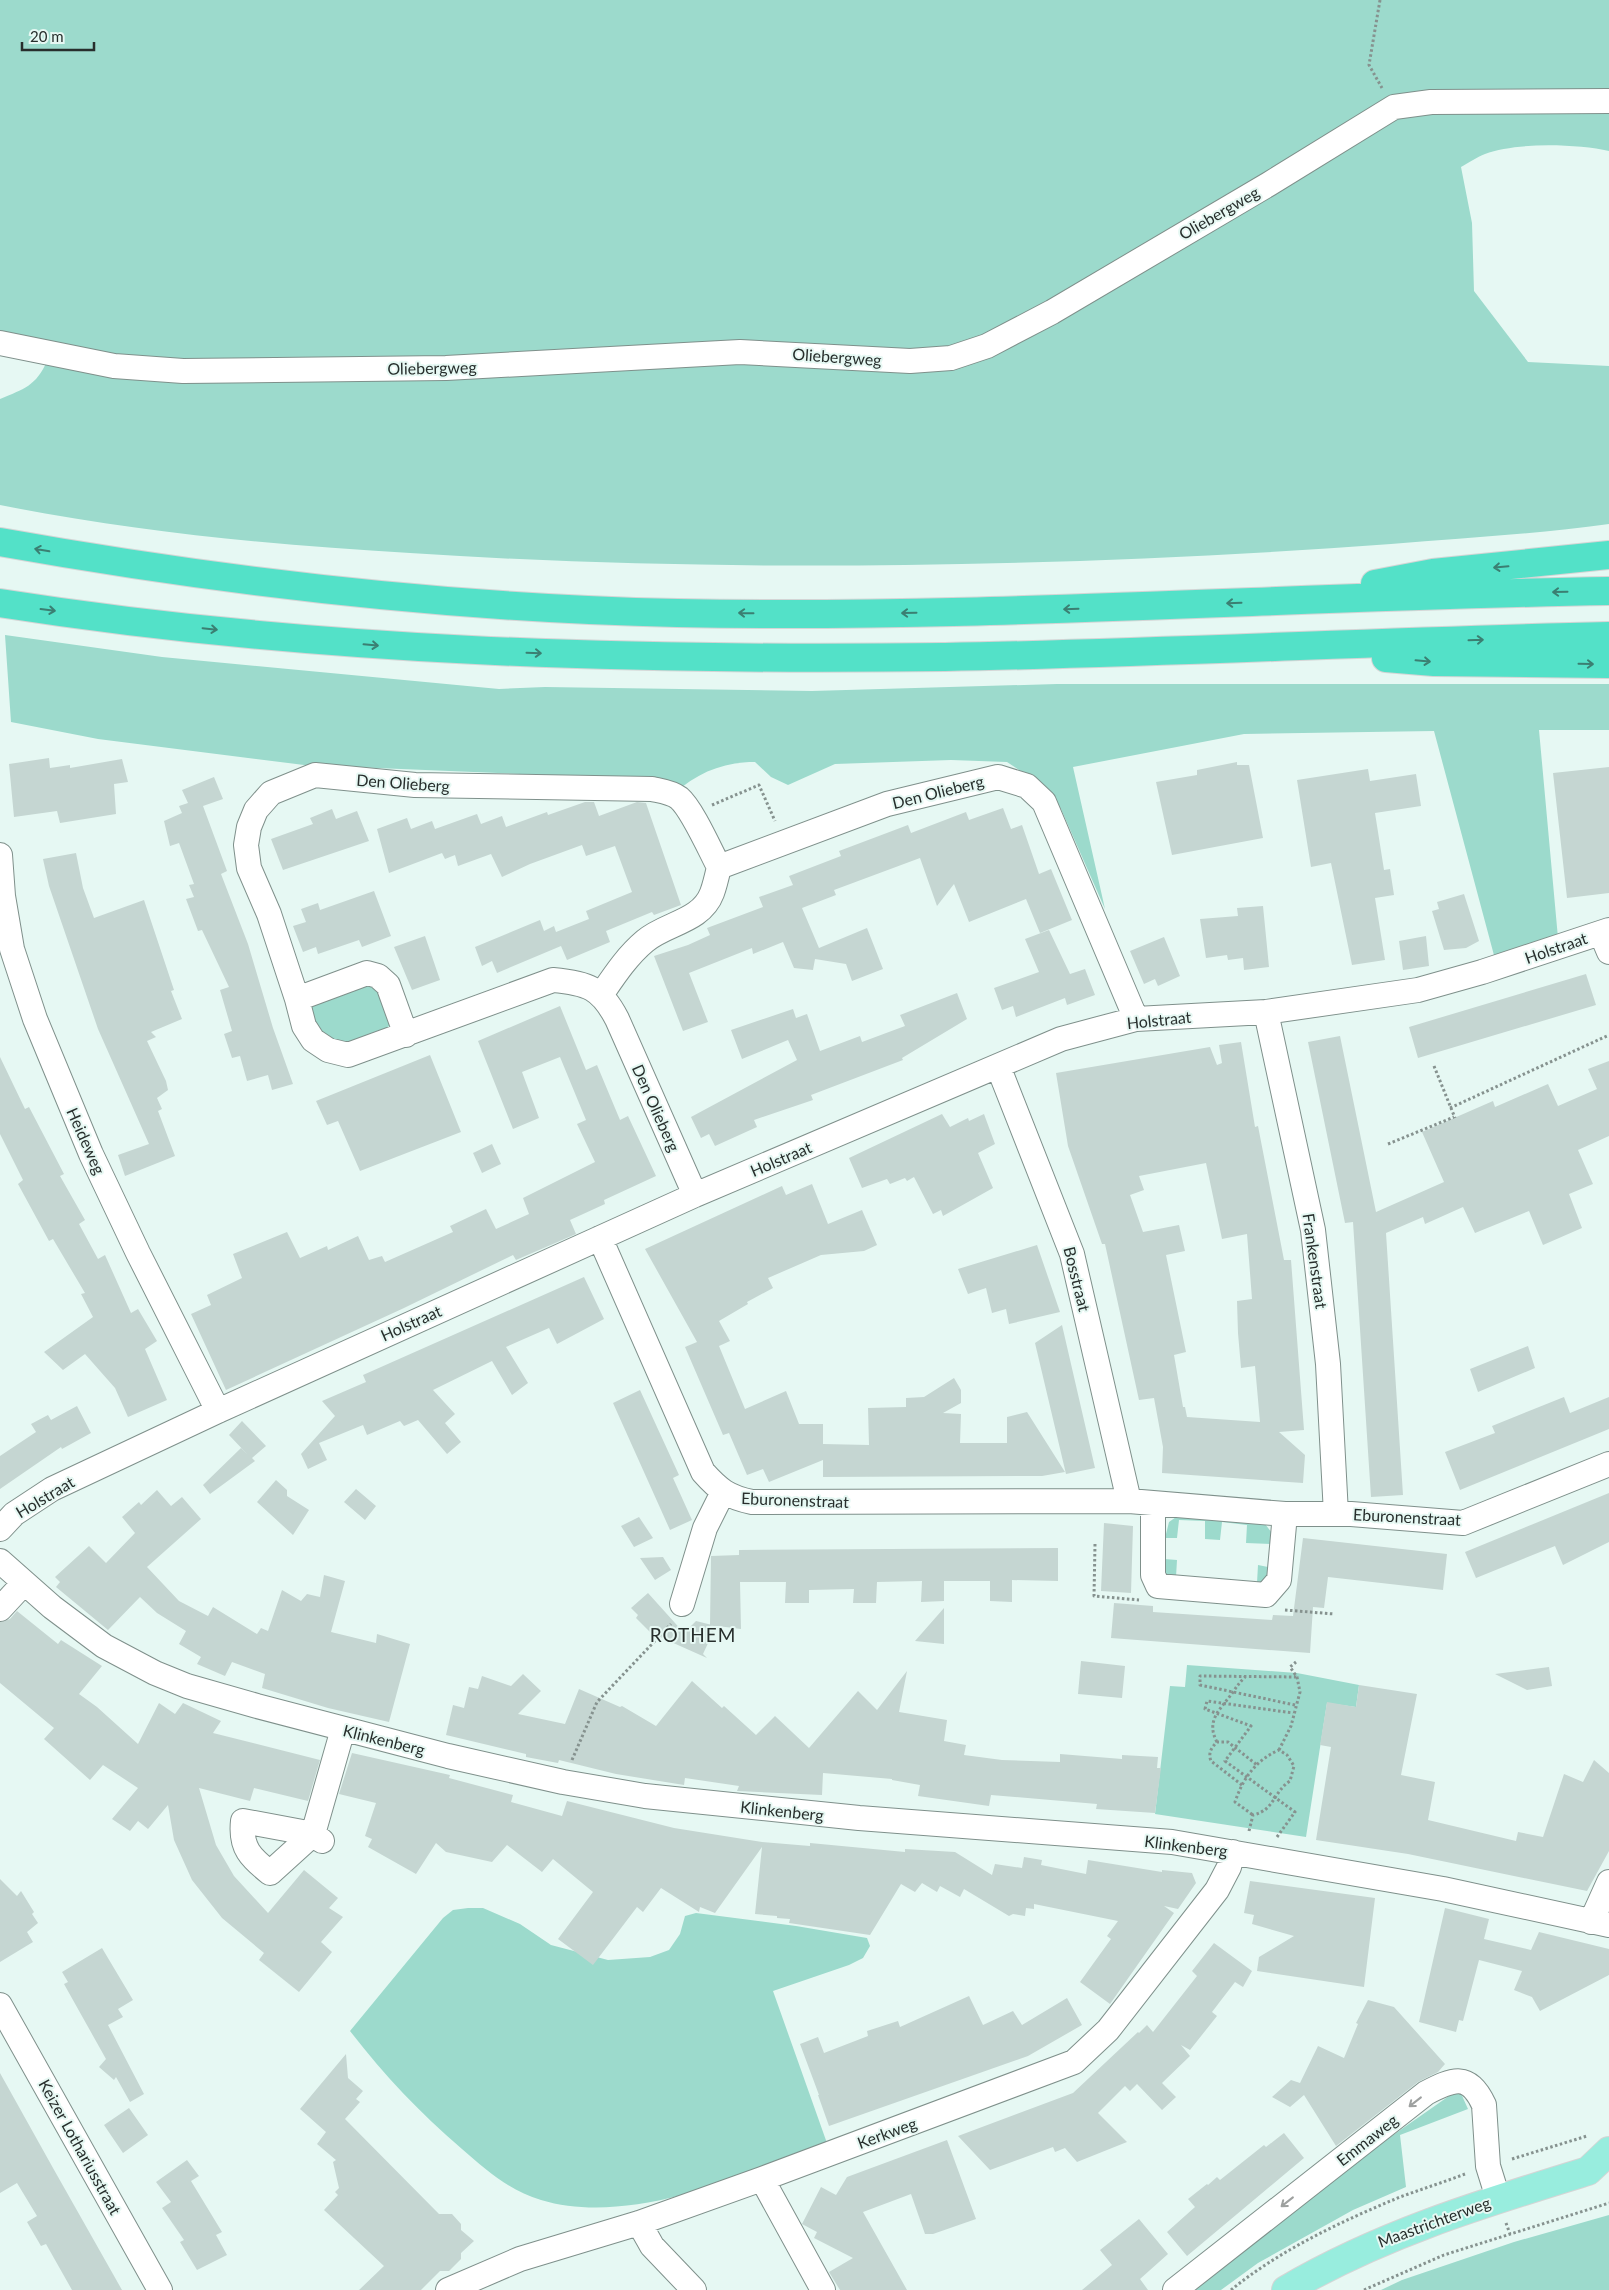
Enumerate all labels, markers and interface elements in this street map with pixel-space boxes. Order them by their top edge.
scale bar [22,20,95,52]
text: 20 m [30,27,64,45]
street label: Oliebergweg [1175,182,1262,243]
street label: Oliebergweg [792,344,882,369]
street label: Oliebergweg [387,357,477,378]
one-way arrow [35,544,51,554]
one-way arrow [1493,562,1509,572]
one-way arrow [1553,587,1569,597]
one-way arrow [1226,599,1242,608]
one-way arrow [1064,604,1080,614]
one-way arrow [40,605,56,615]
one-way arrow [901,608,918,618]
one-way arrow [739,609,755,618]
one-way arrow [201,624,217,634]
one-way arrow [1468,635,1484,644]
one-way arrow [363,640,379,650]
one-way arrow [525,648,541,657]
one-way arrow [1415,656,1431,666]
one-way arrow [1578,659,1594,669]
street label: Den Olieberg [356,770,450,795]
street label: Den Olieberg [890,771,986,812]
street label: Holstraat [1522,928,1590,967]
street label: Holstraat [1126,1007,1192,1032]
street label: Den Olieberg [629,1061,684,1154]
street label: Heideweg [63,1105,110,1177]
street label: Holstraat [747,1137,815,1180]
street label: Frankenstraat [1299,1212,1332,1310]
street label: Bosstraat [1060,1245,1095,1314]
street label: Holstraat [377,1301,444,1344]
street label: Holstraat [12,1472,78,1521]
street label: Eburonenstraat [741,1488,849,1511]
street label: Eburonenstraat [1353,1504,1462,1529]
district label: ROTHEM [650,1623,736,1646]
street label: Klinkenberg [341,1720,427,1759]
street label: Klinkenberg [740,1797,825,1824]
street label: Klinkenberg [1143,1831,1229,1860]
street label: Keizer Lothariusstraat [35,2076,126,2218]
one-way arrow [1408,2097,1422,2107]
street label: Emmaweg [1332,2110,1401,2169]
street label: Kerkweg [855,2113,919,2152]
street label: Maastrichterweg [1375,2192,1493,2251]
one-way arrow [1281,2197,1294,2208]

